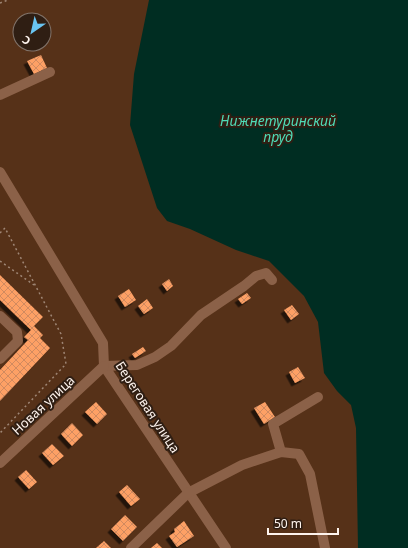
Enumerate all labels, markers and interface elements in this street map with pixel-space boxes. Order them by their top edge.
north arrow [12,12,52,52]
text: С [19,32,33,49]
water label: Нижнетуринский пруд [220,111,336,146]
street label: Береговая улица [112,358,184,456]
street label: Новая улица [8,371,78,439]
scale bar [268,510,338,536]
text: 50 m [274,515,302,532]

